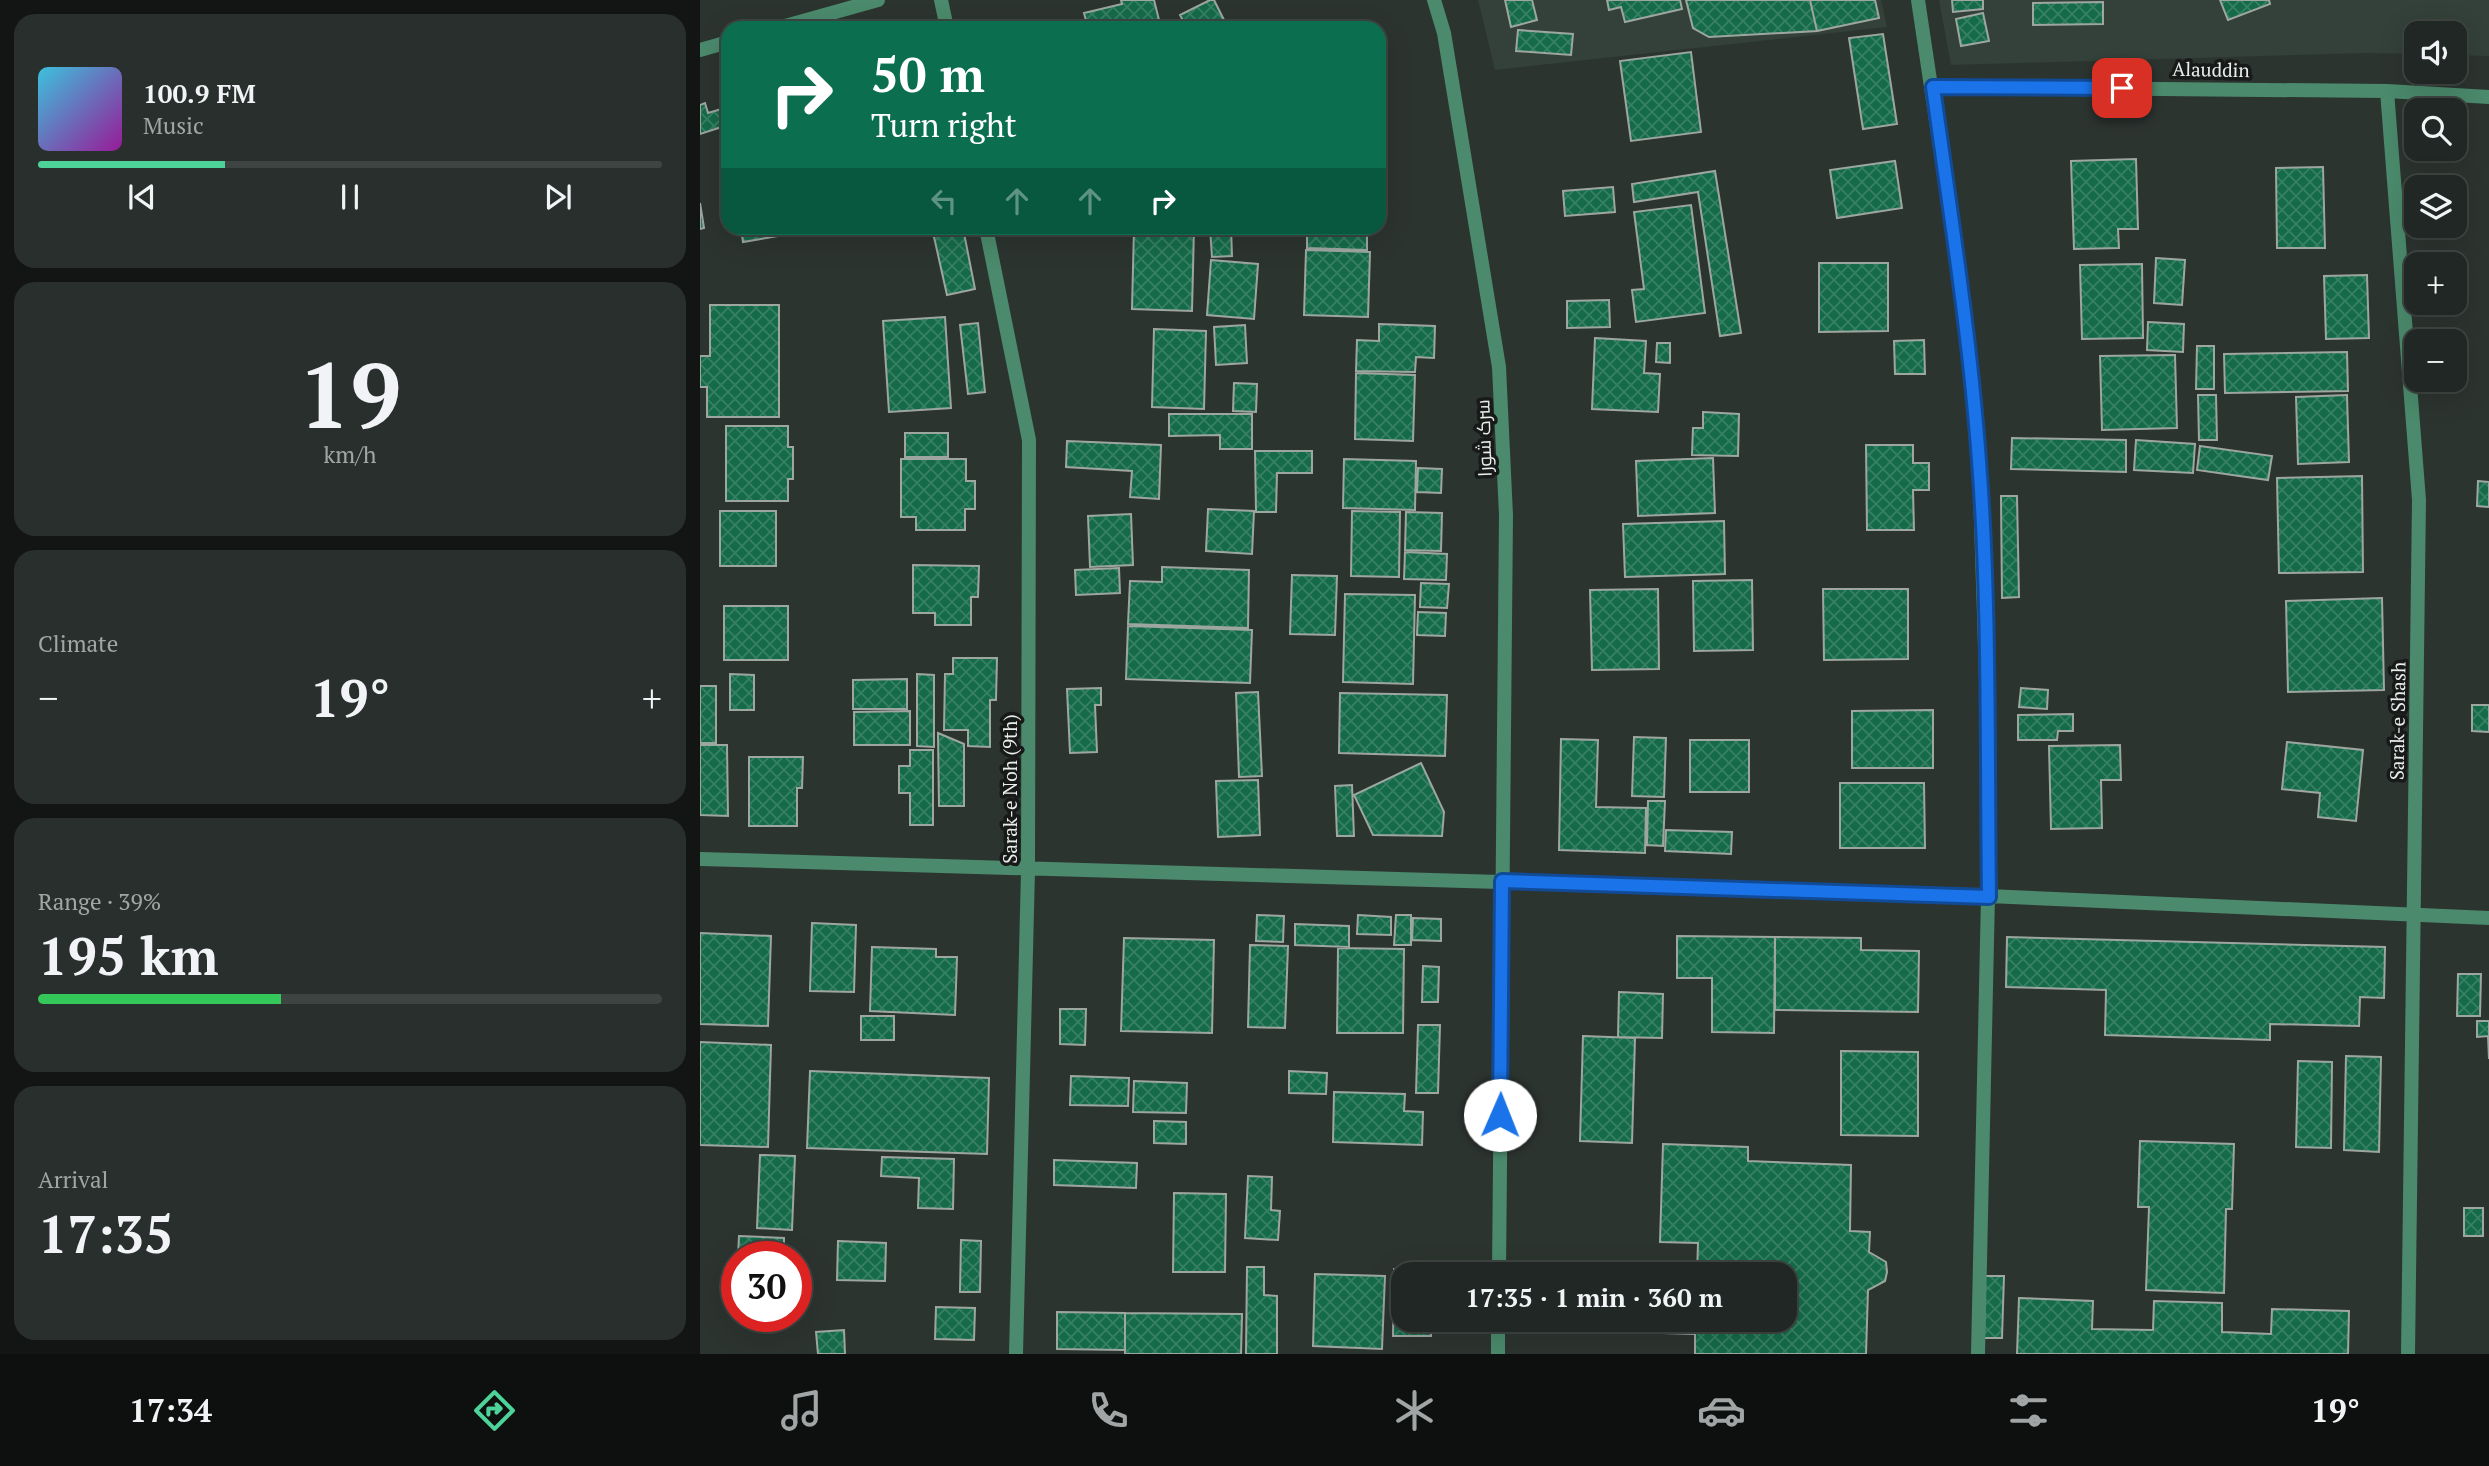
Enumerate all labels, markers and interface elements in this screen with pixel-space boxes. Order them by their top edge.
map controls [2404,21,2467,392]
button: sound [2404,21,2467,84]
text: 50 m [871,41,985,106]
icon: right [756,49,847,140]
street label: Alauddin [2172,56,2250,82]
pin [2092,58,2152,118]
icon: arrive [2103,69,2141,107]
text: 100.9 FM [143,76,256,110]
button: search [2404,98,2467,161]
text: Turn right [871,104,1017,146]
text: Music [143,110,204,141]
button: layers [2404,175,2467,238]
icon: previous [123,178,161,216]
icon: pause [331,178,369,216]
icon: next [539,178,577,216]
icon: left [925,182,963,220]
icon: ahead [998,182,1036,220]
icon: ahead [1071,182,1109,220]
icon: right [1144,182,1182,220]
button: + [2404,252,2467,315]
button: − [2404,329,2467,392]
text: 19 [299,333,401,454]
street label: سرک شورا [1469,399,1497,477]
text: km/h [323,439,377,470]
text: Climate [38,628,118,659]
street label: Sarak-e Shash [2383,662,2411,780]
text: 19° [310,663,390,732]
text: − [38,673,58,723]
text: + [642,673,662,723]
street label: Sarak-e Noh (9th) [997,714,1022,864]
text: Range · 39% [38,886,161,917]
text: 195 km [38,921,219,990]
position arrow [1463,1078,1537,1152]
text: Arrival [38,1164,109,1195]
text: 17:35 [38,1199,173,1268]
speed limit sign: 30 [721,1241,812,1332]
text: 17:35 · 1 min · 360 m [1465,1280,1723,1314]
icon: directions [470,1386,519,1435]
icon: music [777,1386,826,1435]
icon: phone [1084,1386,1133,1435]
icon: climate [1390,1386,1439,1435]
icon: car [1697,1386,1746,1435]
icon: filters [2004,1386,2053,1435]
text: 17:34 [129,1389,212,1431]
text: 19° [2311,1389,2360,1431]

